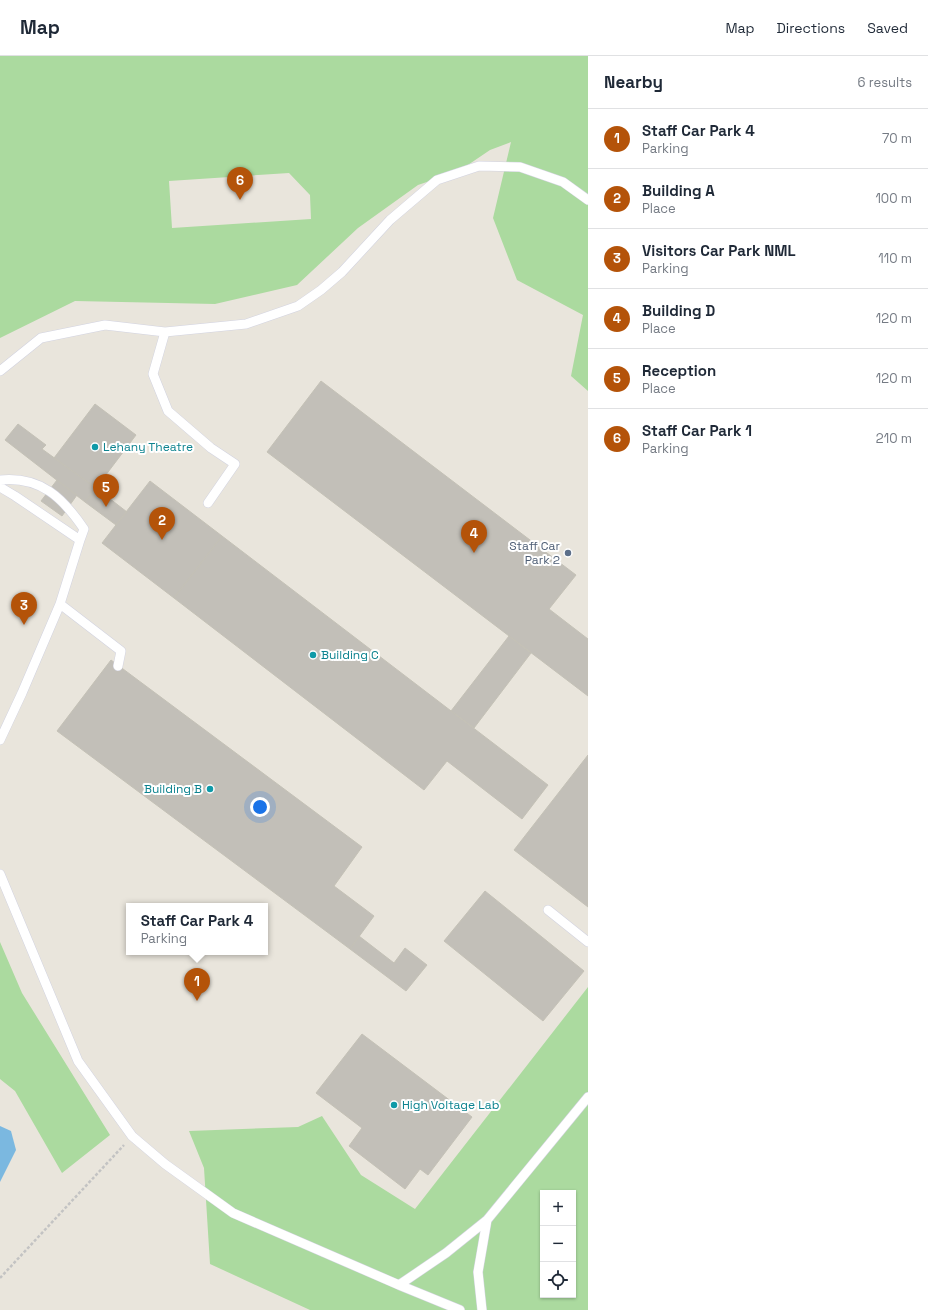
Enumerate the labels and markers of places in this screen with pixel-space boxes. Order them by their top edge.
pin: 6 [227,167,253,200]
place label: Lehany Theatre [103,439,193,455]
marker: Lehany Theatre [90,442,100,452]
pin: 5 [93,474,119,507]
pin: 2 [149,507,175,540]
pin: 4 [461,520,487,553]
place label: Staff Car Park 2 [509,538,560,568]
marker: Staff Car Park 2 [563,548,573,558]
pin: 3 [11,592,37,625]
place label: Building C [321,647,379,663]
marker: Building C [308,650,318,660]
place label: Building B [144,781,202,797]
marker: Building B [205,784,215,794]
pin: 1 [184,968,210,1001]
place label: High Voltage Lab [402,1097,500,1113]
marker: High Voltage Lab [389,1100,399,1110]

